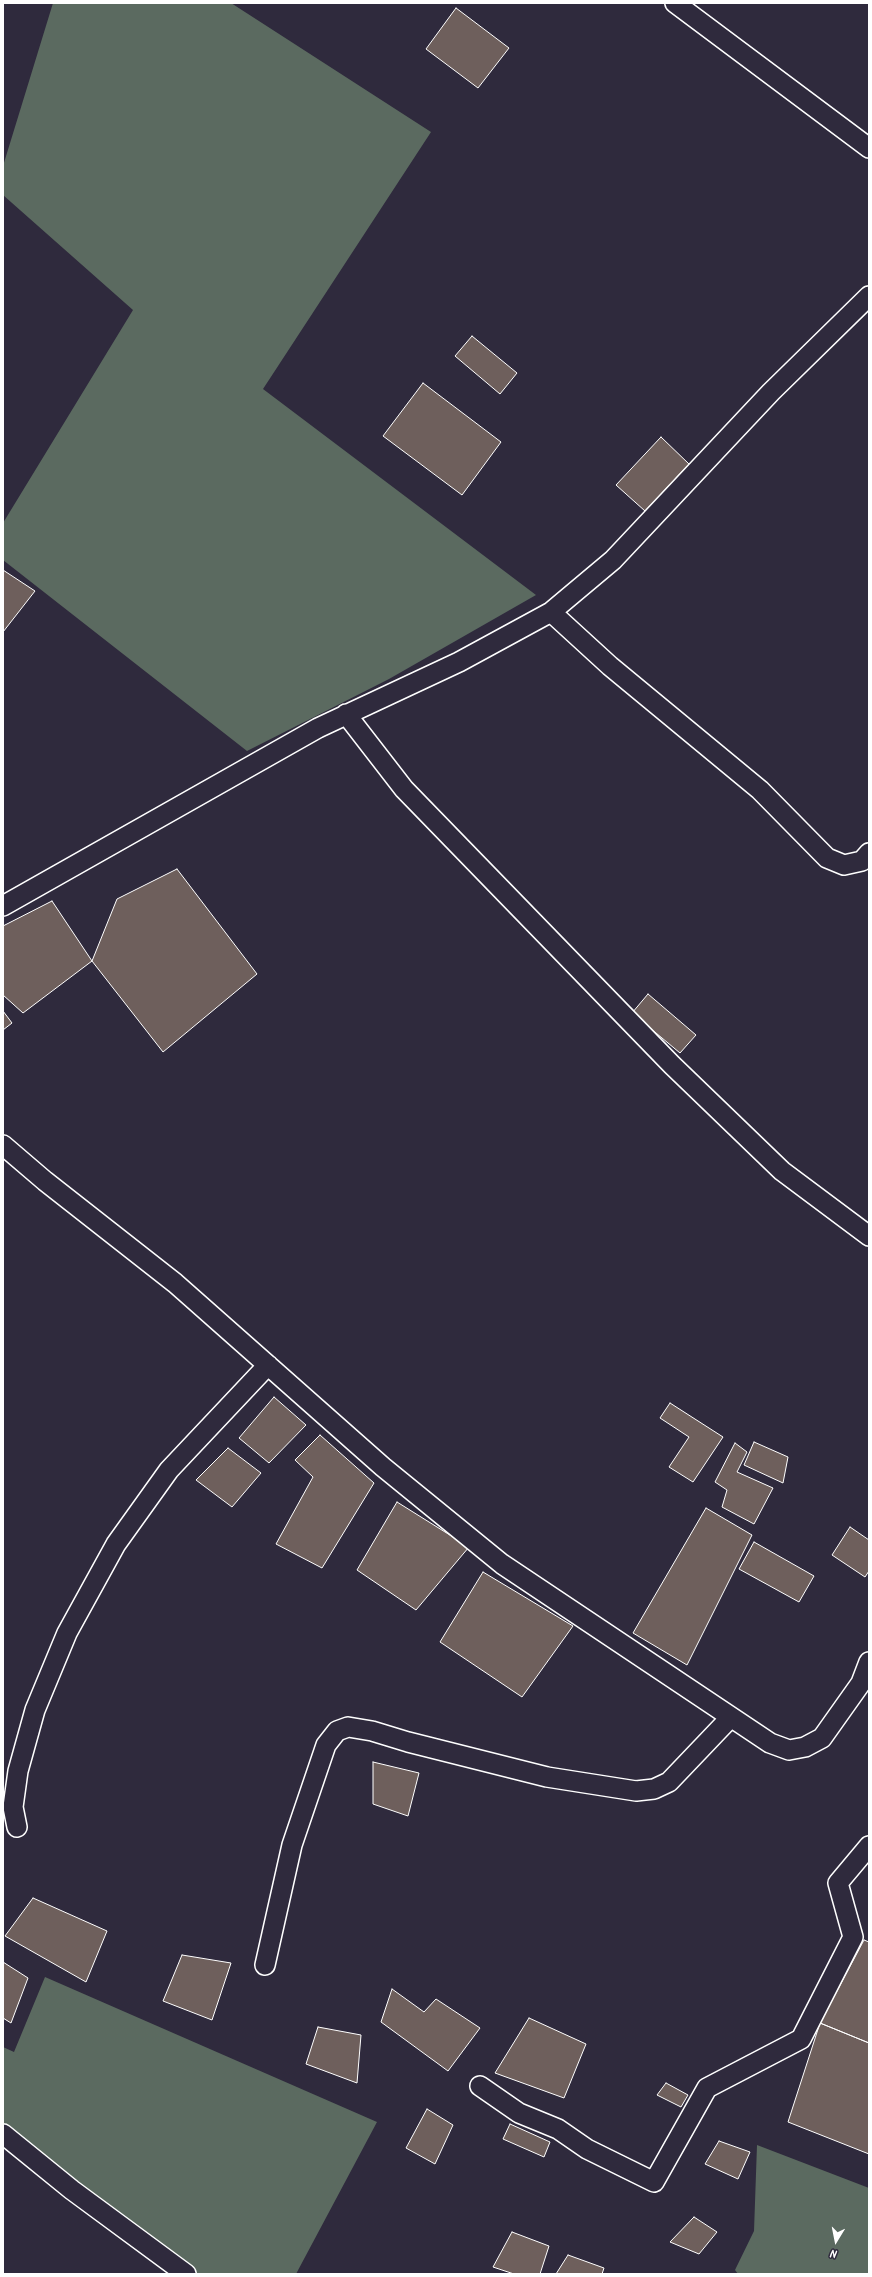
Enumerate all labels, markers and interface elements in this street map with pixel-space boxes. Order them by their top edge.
north arrow [816,2221,856,2261]
text: N [829,2243,839,2262]

